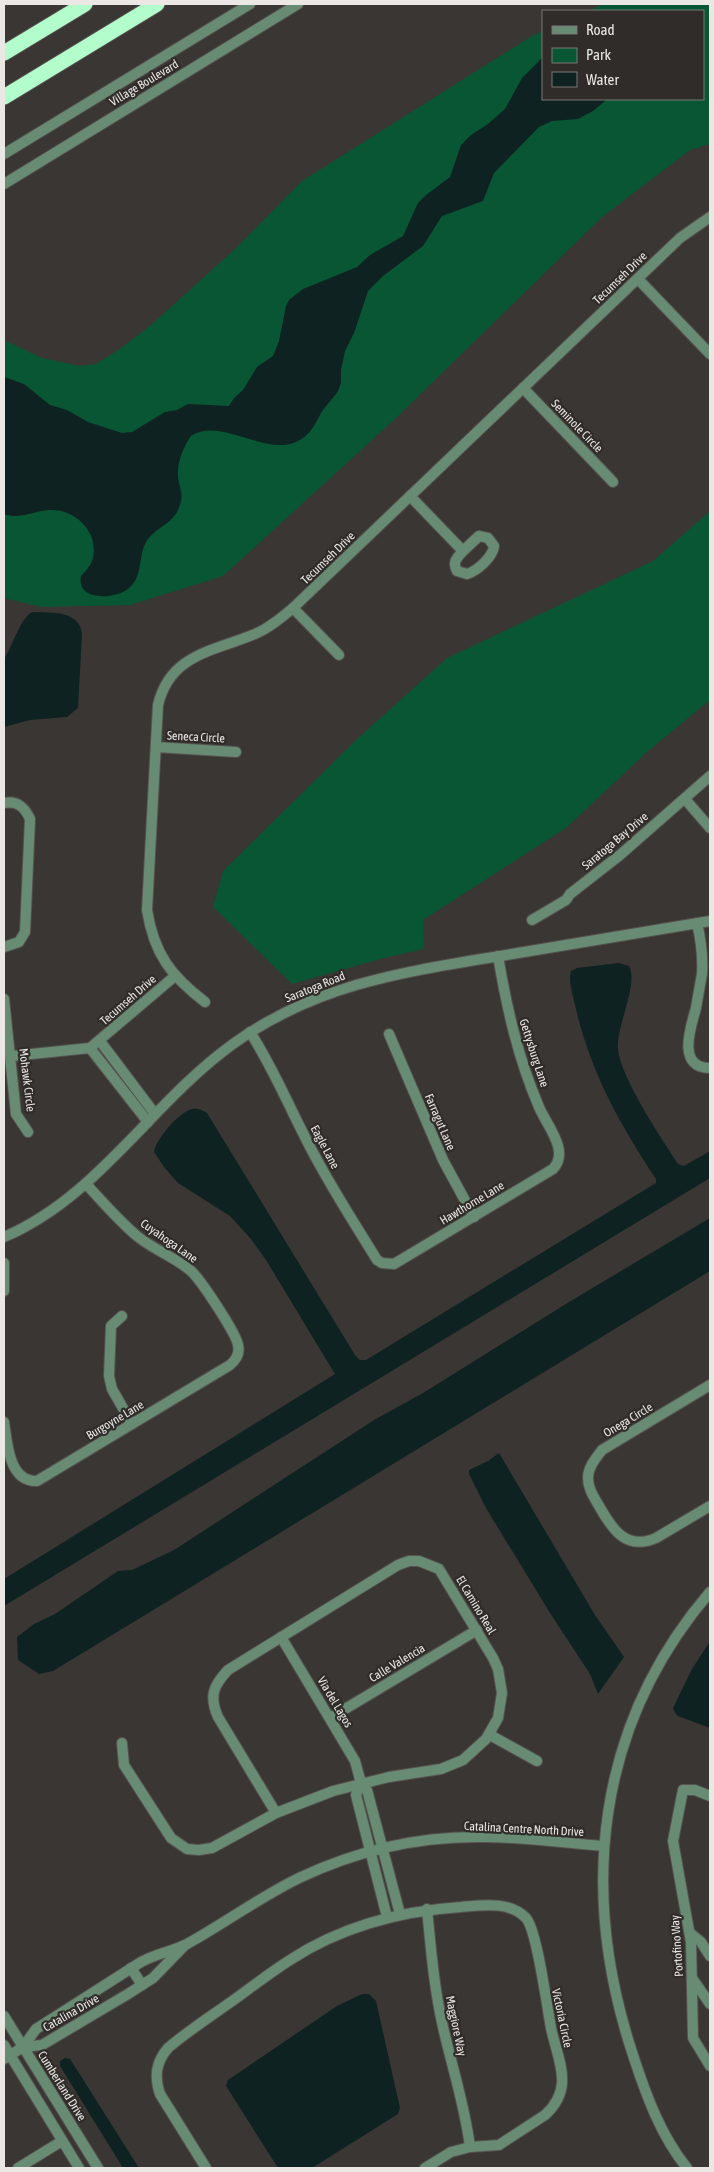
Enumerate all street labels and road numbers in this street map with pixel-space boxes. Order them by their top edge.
street label: Village Boulevard [107,57,181,109]
street label: Tecumseh Drive [590,249,650,307]
street label: Seminole Circle [548,397,606,455]
street label: Tecumseh Drive [298,529,358,587]
street label: Seneca Circle [167,728,225,746]
street label: Saratoga Bay Drive [579,809,651,873]
street label: Saratoga Road [283,969,347,1005]
street label: Tecumseh Drive [97,972,159,1028]
street label: Gettysburg Lane [516,1017,552,1089]
street label: Mohawk Circle [16,1047,38,1113]
street label: Farragut Lane [422,1092,458,1152]
street label: Eagle Lane [308,1123,342,1171]
street label: Hawthorne Lane [437,1178,507,1228]
street label: Cuyahoga Lane [138,1216,200,1266]
street label: Burgoyne Lane [84,1397,146,1443]
street label: Onega Circle [601,1400,655,1440]
street label: El Camino Real [453,1573,499,1637]
street label: Calle Valencia [367,1641,427,1685]
street label: Via del Lagos [314,1674,356,1730]
street label: Catalina Centre North Drive [464,1819,584,1839]
street label: Portofino Way [668,1915,686,1977]
street label: Victoria Circle [549,1987,575,2049]
street label: Catalina Drive [41,1991,101,2035]
street label: Maggiore Way [443,1994,469,2058]
street label: Cumberland Drive [35,2048,89,2124]

